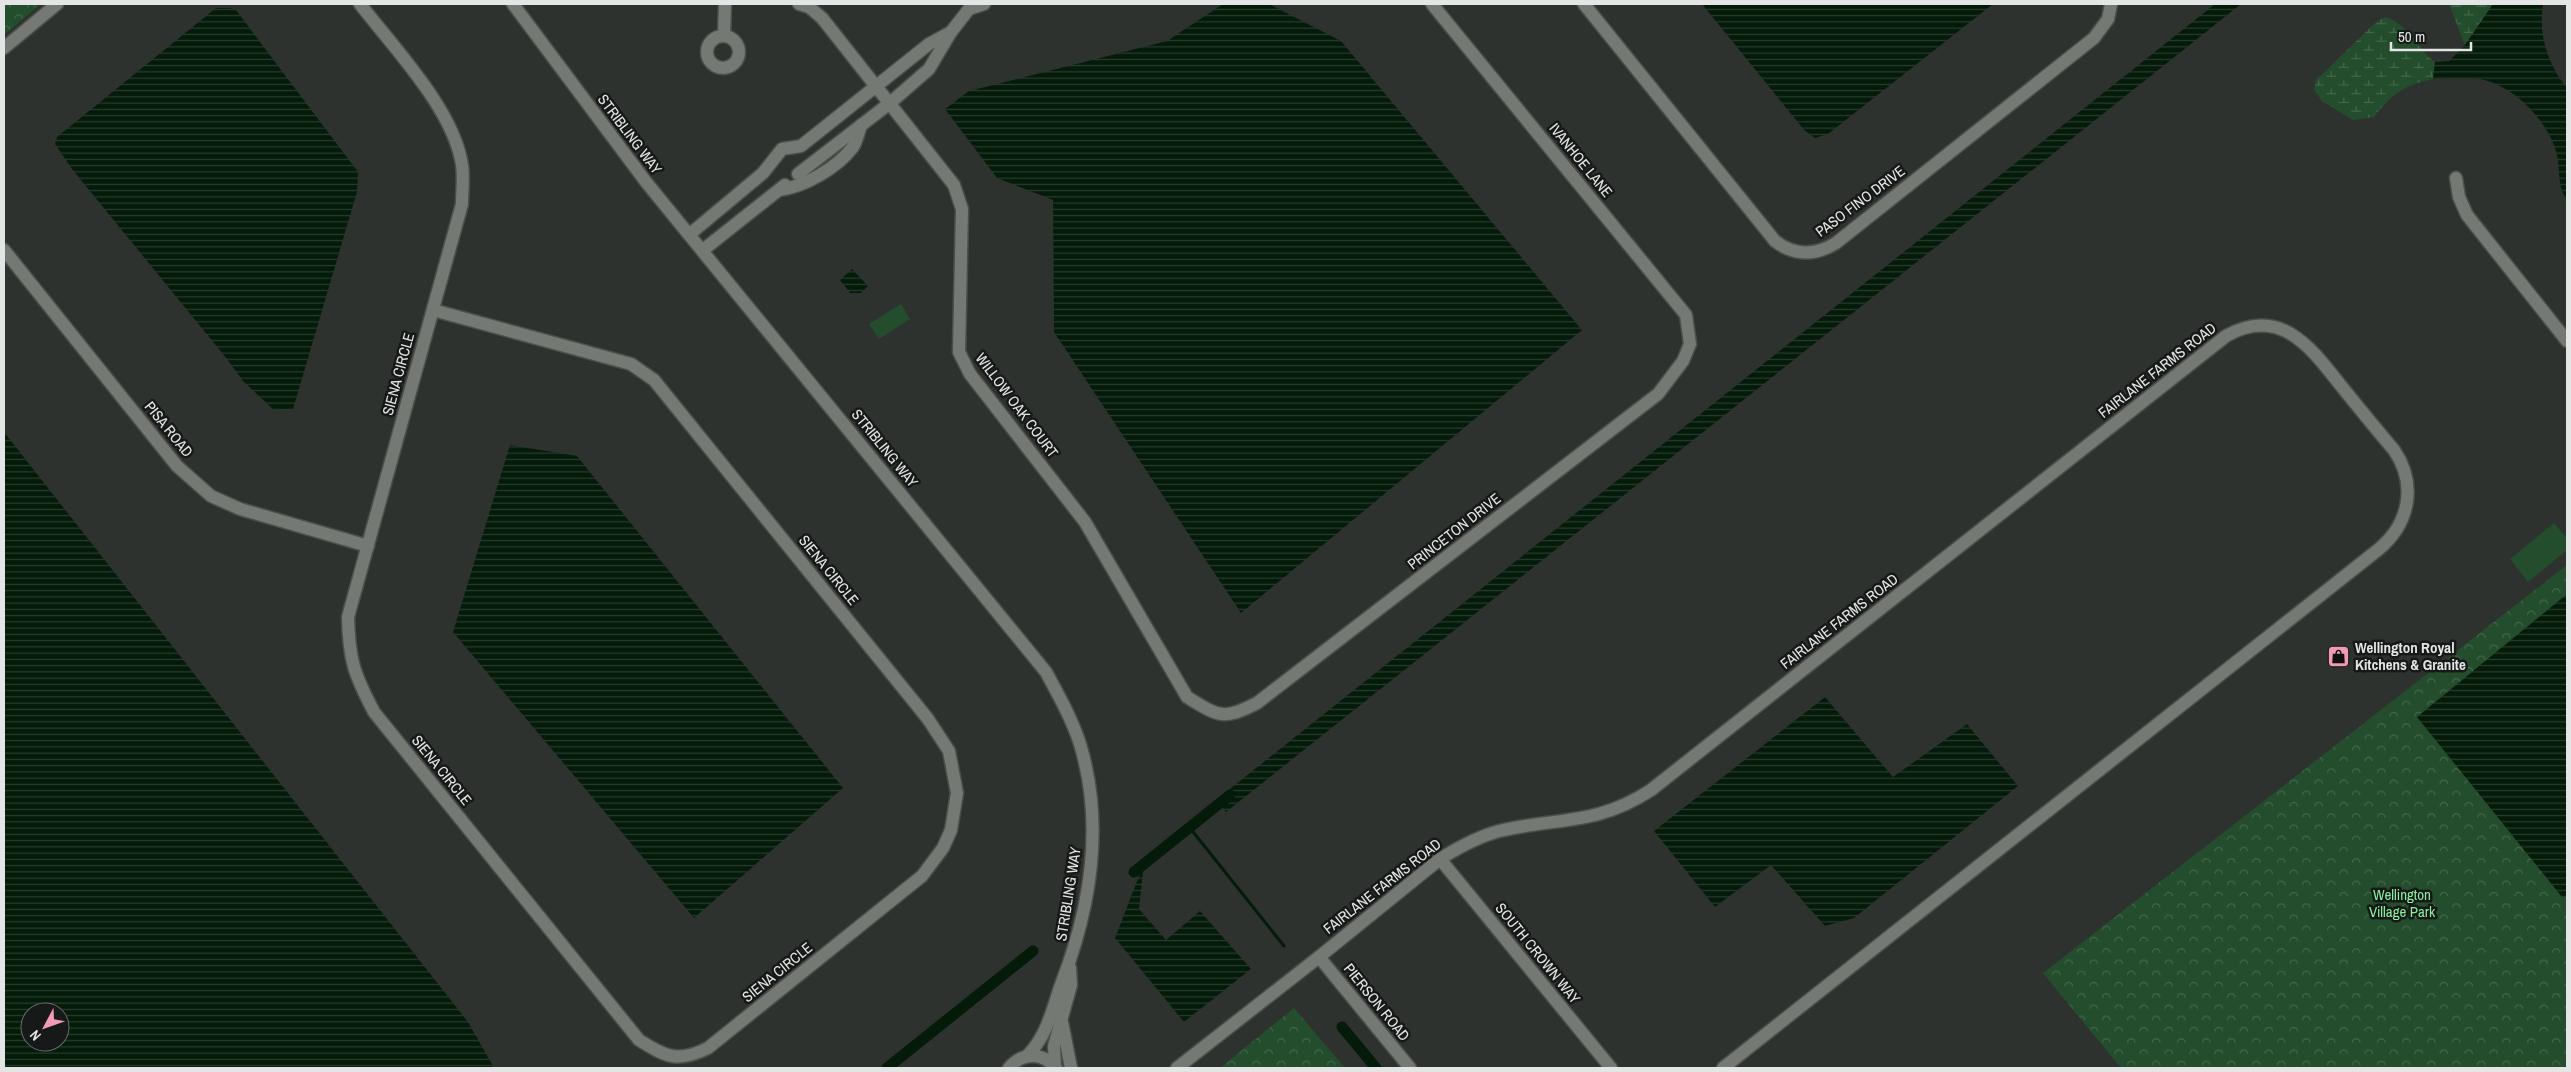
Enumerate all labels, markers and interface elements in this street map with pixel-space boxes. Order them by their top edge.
scale bar [2391,20,2471,52]
text: 50 m [2398,26,2425,47]
street label: STRIBLING WAY [593,90,667,179]
street label: IVANHOE LANE [1545,118,1617,202]
street label: PASO FINO DRIVE [1811,160,1909,242]
street label: FAIRLANE FARMS ROAD [2094,317,2220,423]
street label: SIENA CIRCLE [377,330,419,418]
street label: WILLOW OAK COURT [971,348,1064,462]
street label: PISA ROAD [140,397,198,461]
street label: STRIBLING WAY [847,404,924,492]
street label: PRINCETON DRIVE [1403,488,1505,574]
street label: SIENA CIRCLE [794,530,864,610]
street label: FAIRLANE FARMS ROAD [1776,568,1902,674]
place label: Wellington Royal Kitchens & Granite [2355,637,2466,675]
shop icon: Wellington Royal Kitchens & Granite [2327,644,2351,668]
street label: SIENA CIRCLE [407,730,477,810]
street label: FAIRLANE FARMS ROAD [1319,833,1445,939]
street label: STRIBLING WAY [1050,845,1086,943]
park label: Wellington Village Park [2369,884,2436,922]
street label: SOUTH CROWN WAY [1491,898,1586,1009]
street label: SIENA CIRCLE [737,937,817,1007]
street label: PIERSON ROAD [1339,959,1415,1045]
north arrow [20,1002,70,1052]
text: N [26,1026,45,1045]

